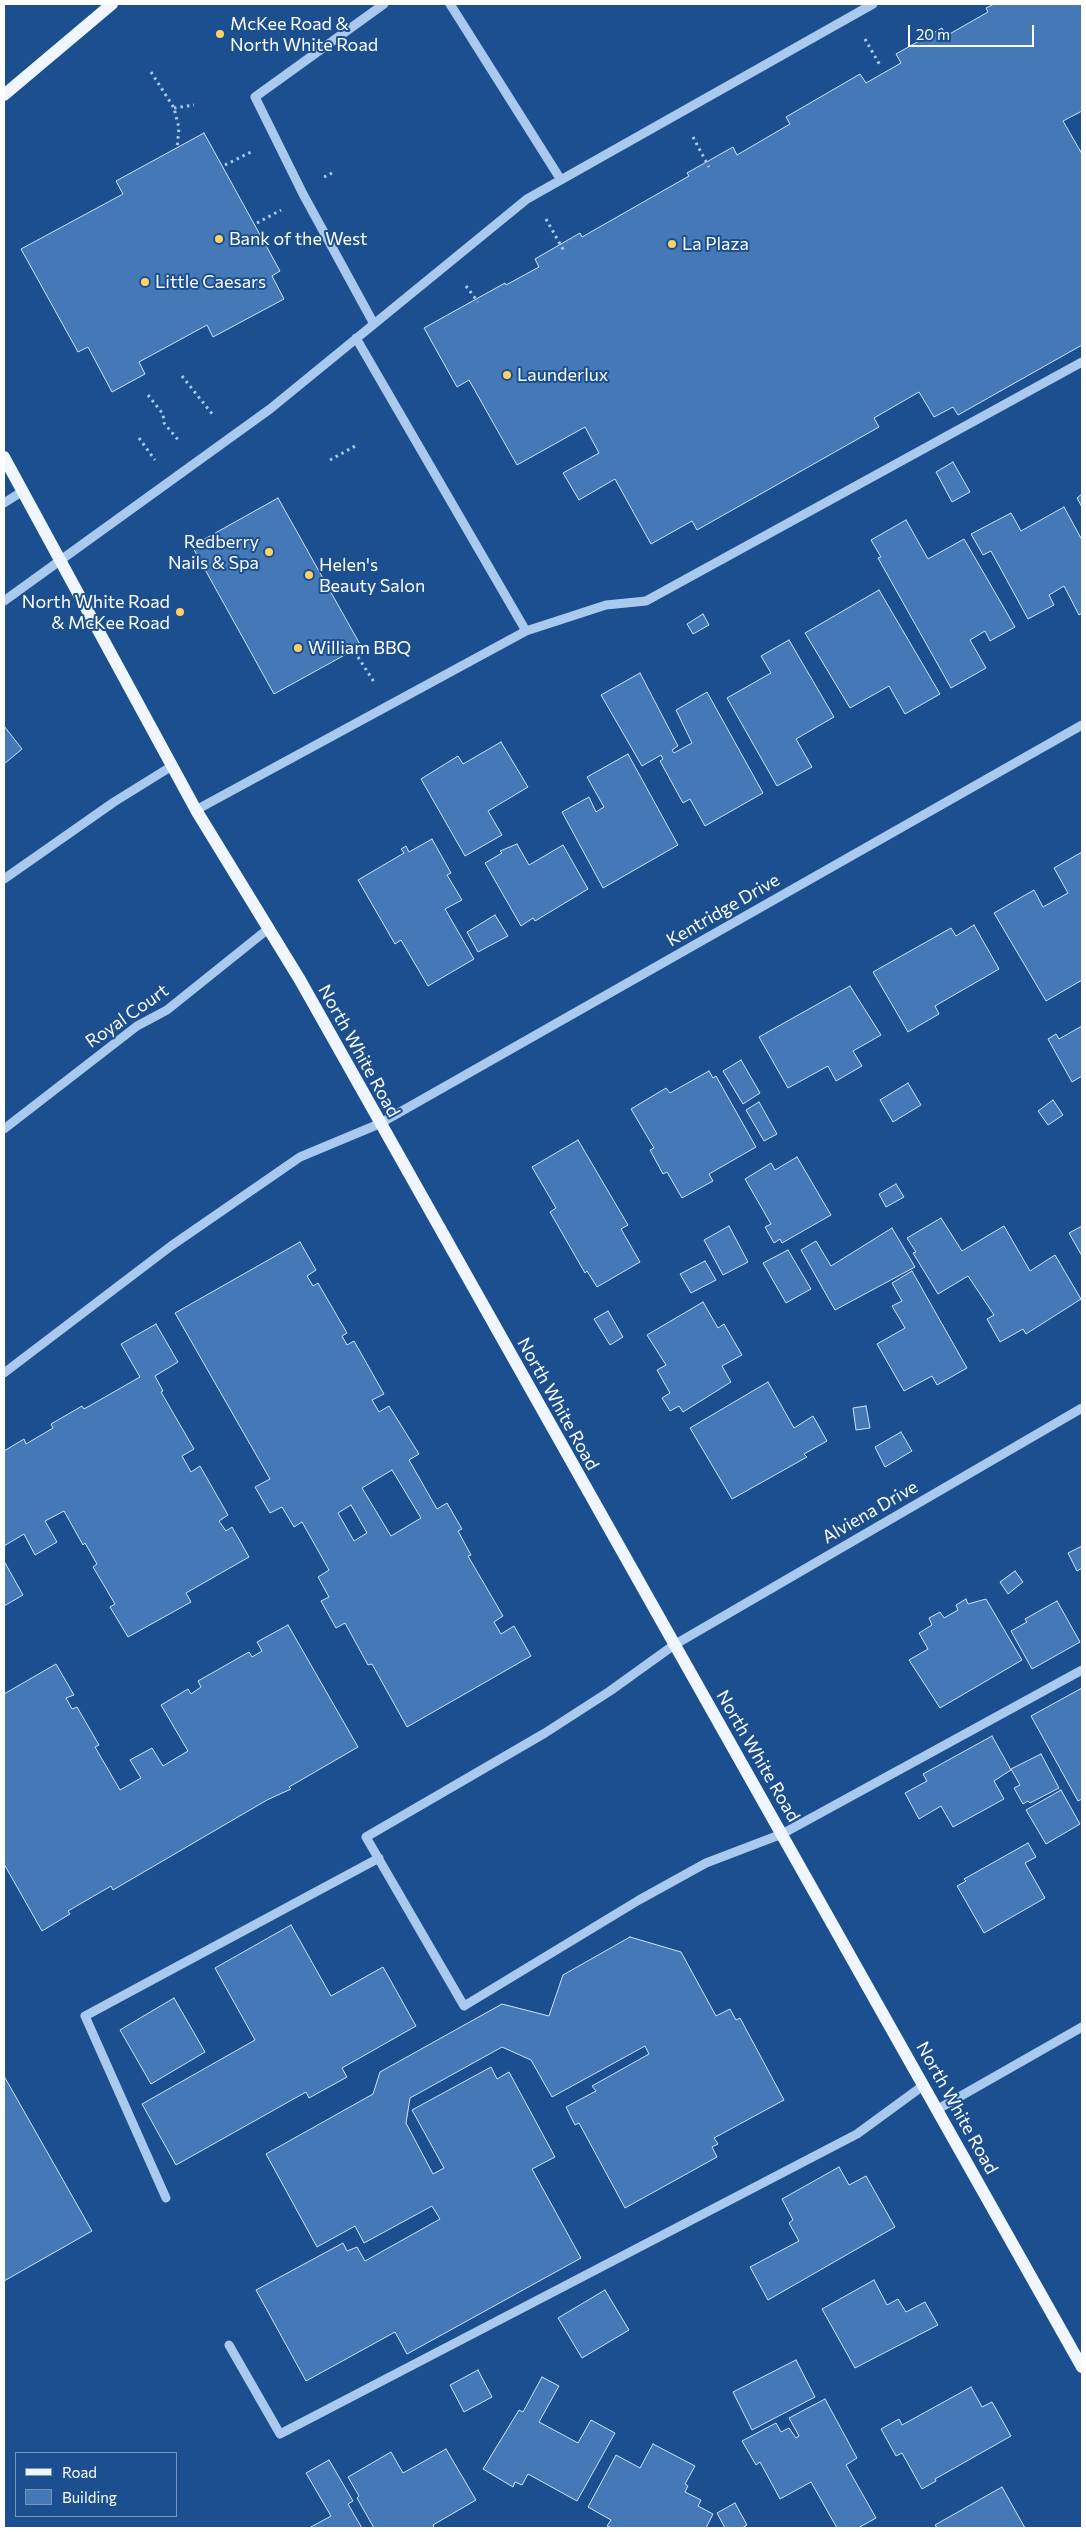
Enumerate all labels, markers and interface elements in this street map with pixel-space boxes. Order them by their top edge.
place label: McKee Road & North White Road [230,13,378,56]
scale bar [911,15,1037,47]
text: 20 m [916,25,950,43]
marker: McKee Road & North White Road [214,28,226,40]
place label: Bank of the West [229,228,367,250]
marker: Bank of the West [213,233,225,245]
place label: La Plaza [682,233,749,255]
marker: La Plaza [666,238,678,250]
place label: Little Caesars [155,271,266,293]
marker: Little Caesars [139,276,151,288]
place label: Launderlux [517,364,608,386]
marker: Launderlux [501,369,513,381]
place label: Redberry Nails & Spa [168,531,259,574]
marker: Redberry Nails & Spa [263,546,275,558]
place label: Helen's Beauty Salon [319,554,425,596]
marker: Helen's Beauty Salon [303,569,315,581]
place label: North White Road & McKee Road [22,591,170,634]
marker: North White Road & McKee Road [174,606,186,618]
place label: William BBQ [308,637,411,659]
marker: William BBQ [292,642,304,654]
street label: Kentridge Drive [663,869,783,951]
street label: Royal Court [81,980,173,1052]
street label: North White Road [314,981,404,1121]
street label: North White Road [513,1334,603,1474]
street label: Alviena Drive [818,1476,922,1548]
street label: North White Road [712,1686,804,1826]
street label: North White Road [912,2038,1002,2178]
legend [15,2452,178,2517]
text: Road [62,2463,97,2481]
text: Building [62,2488,117,2506]

